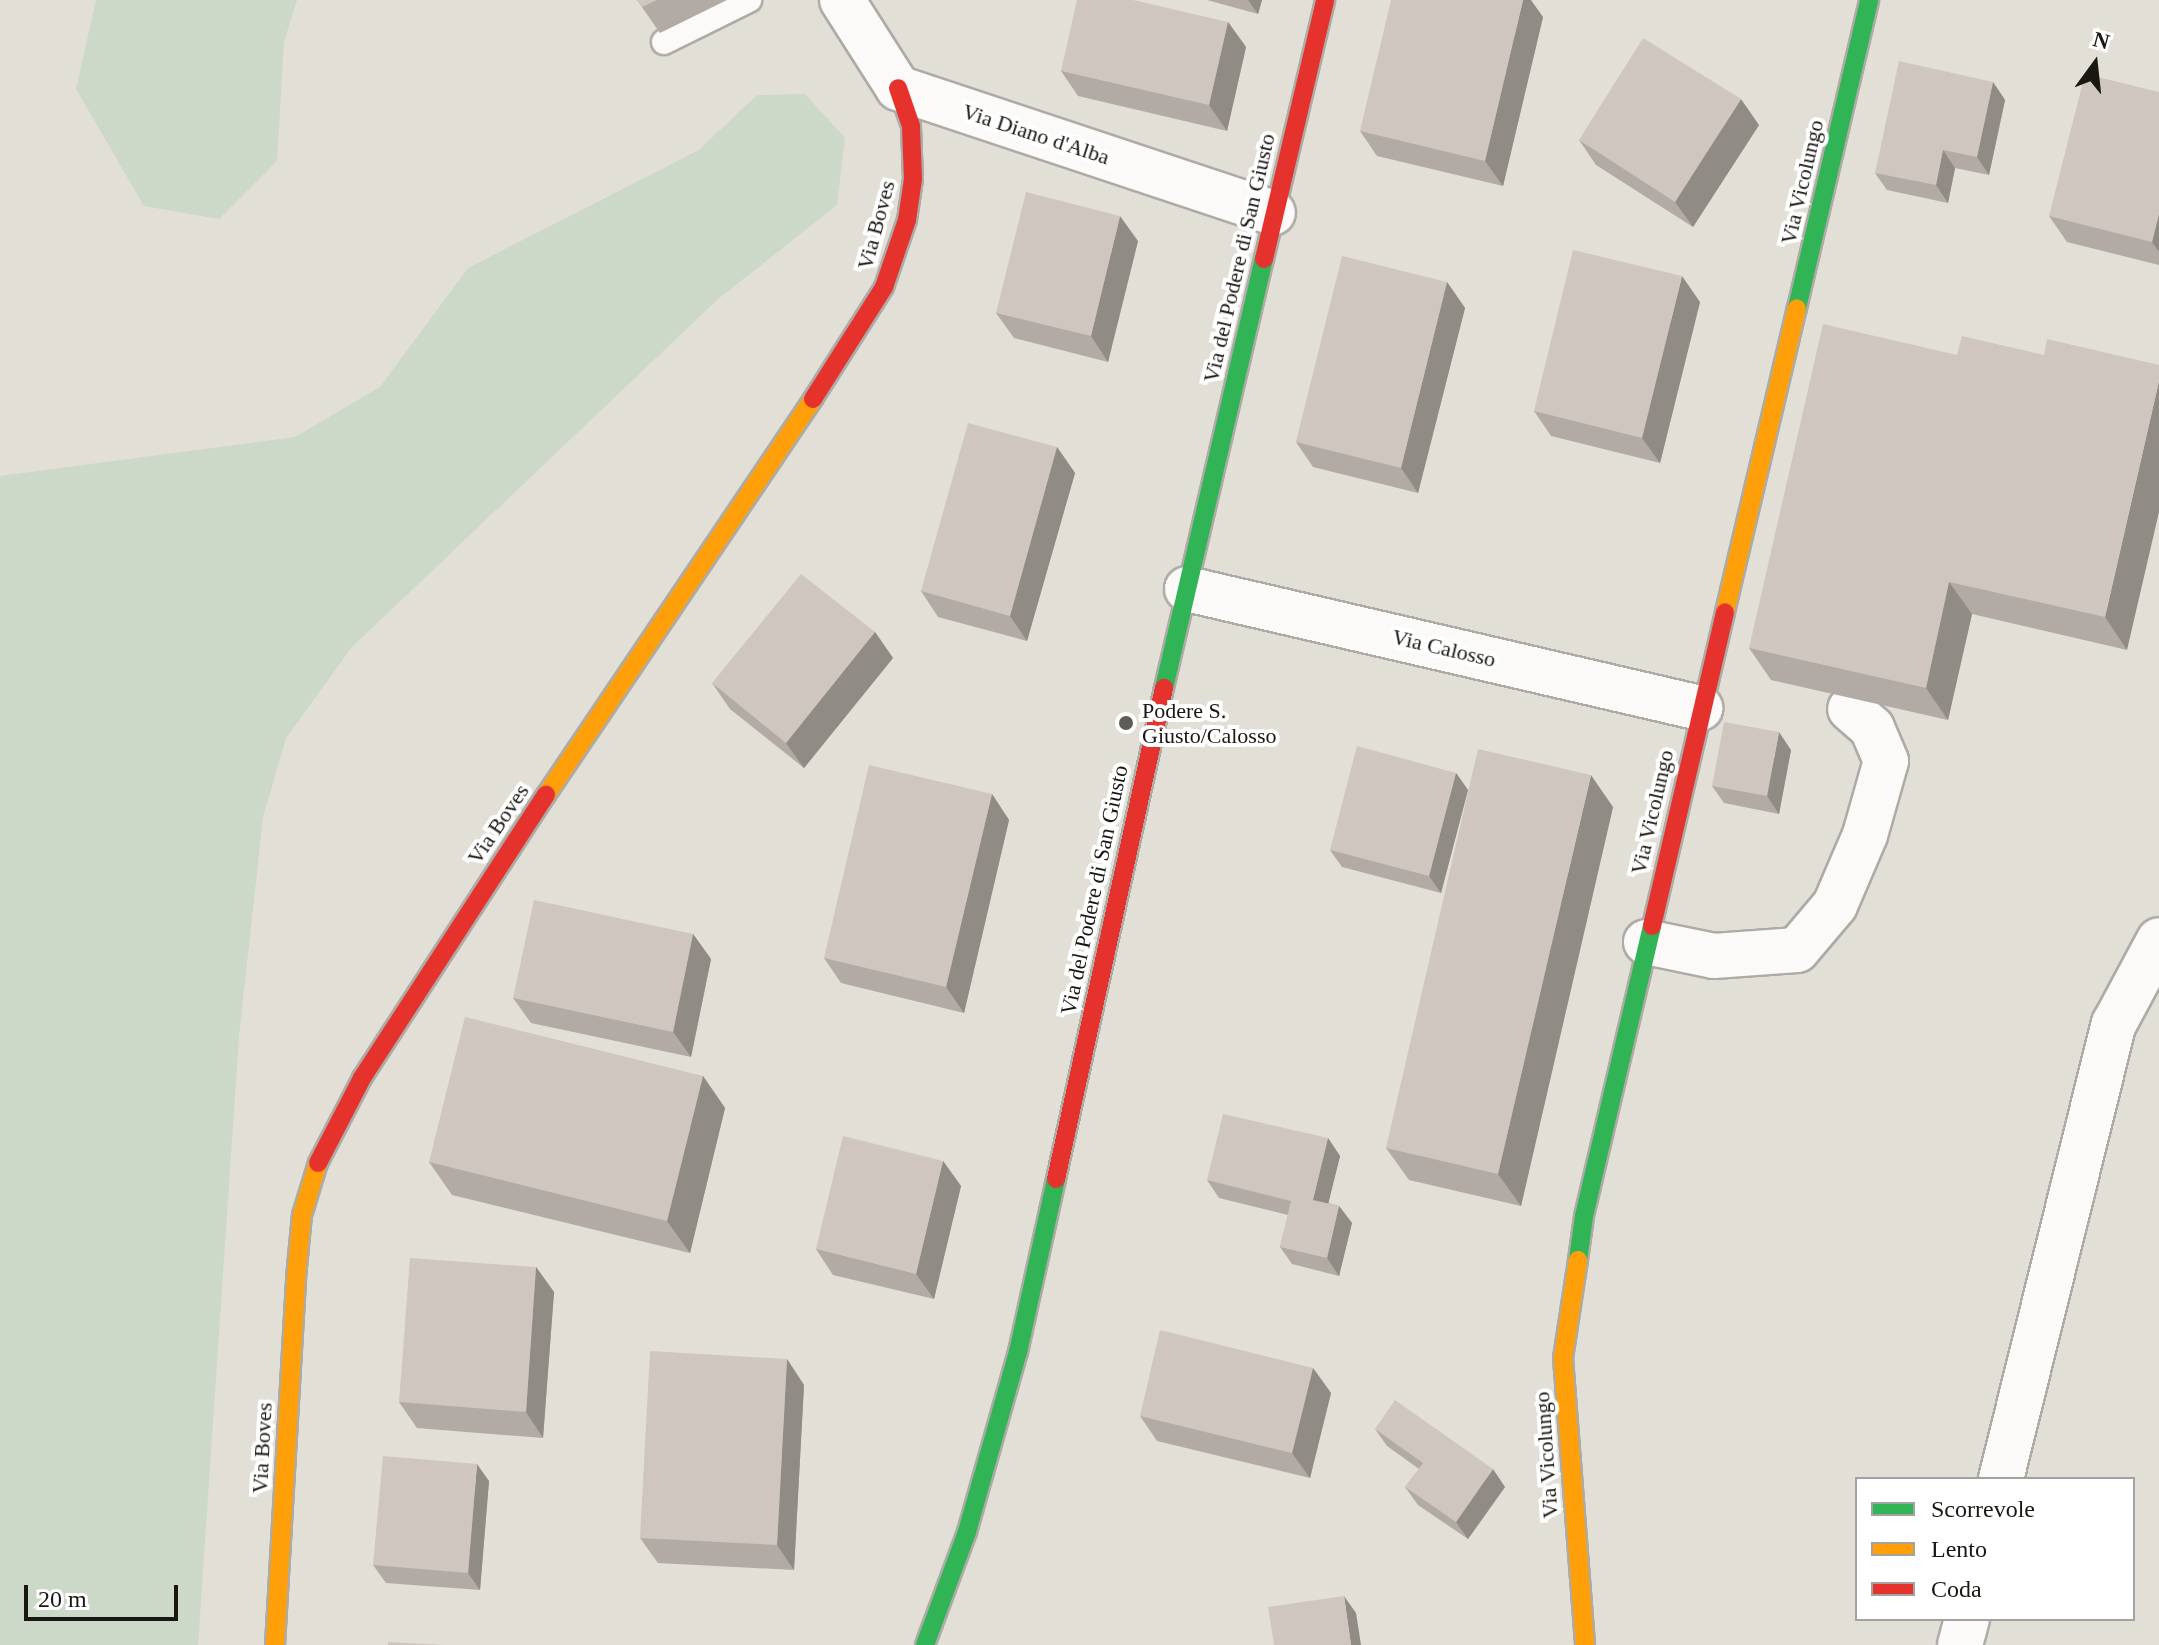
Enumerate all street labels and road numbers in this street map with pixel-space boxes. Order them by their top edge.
street label: Via Diano d'Alba [959,98,1113,170]
street label: Via Vicolungo [1775,117,1829,247]
street label: Via del Podere di San Giusto [1197,131,1281,385]
street label: Via Boves [851,178,901,272]
street label: Via Calosso [1390,623,1498,673]
street label: Via Vicolungo [1625,747,1679,877]
street label: Via del Podere di San Giusto [1055,763,1133,1017]
street label: Via Boves [462,779,534,869]
street label: Via Vicolungo [1528,1390,1564,1520]
street label: Via Boves [246,1402,278,1494]

